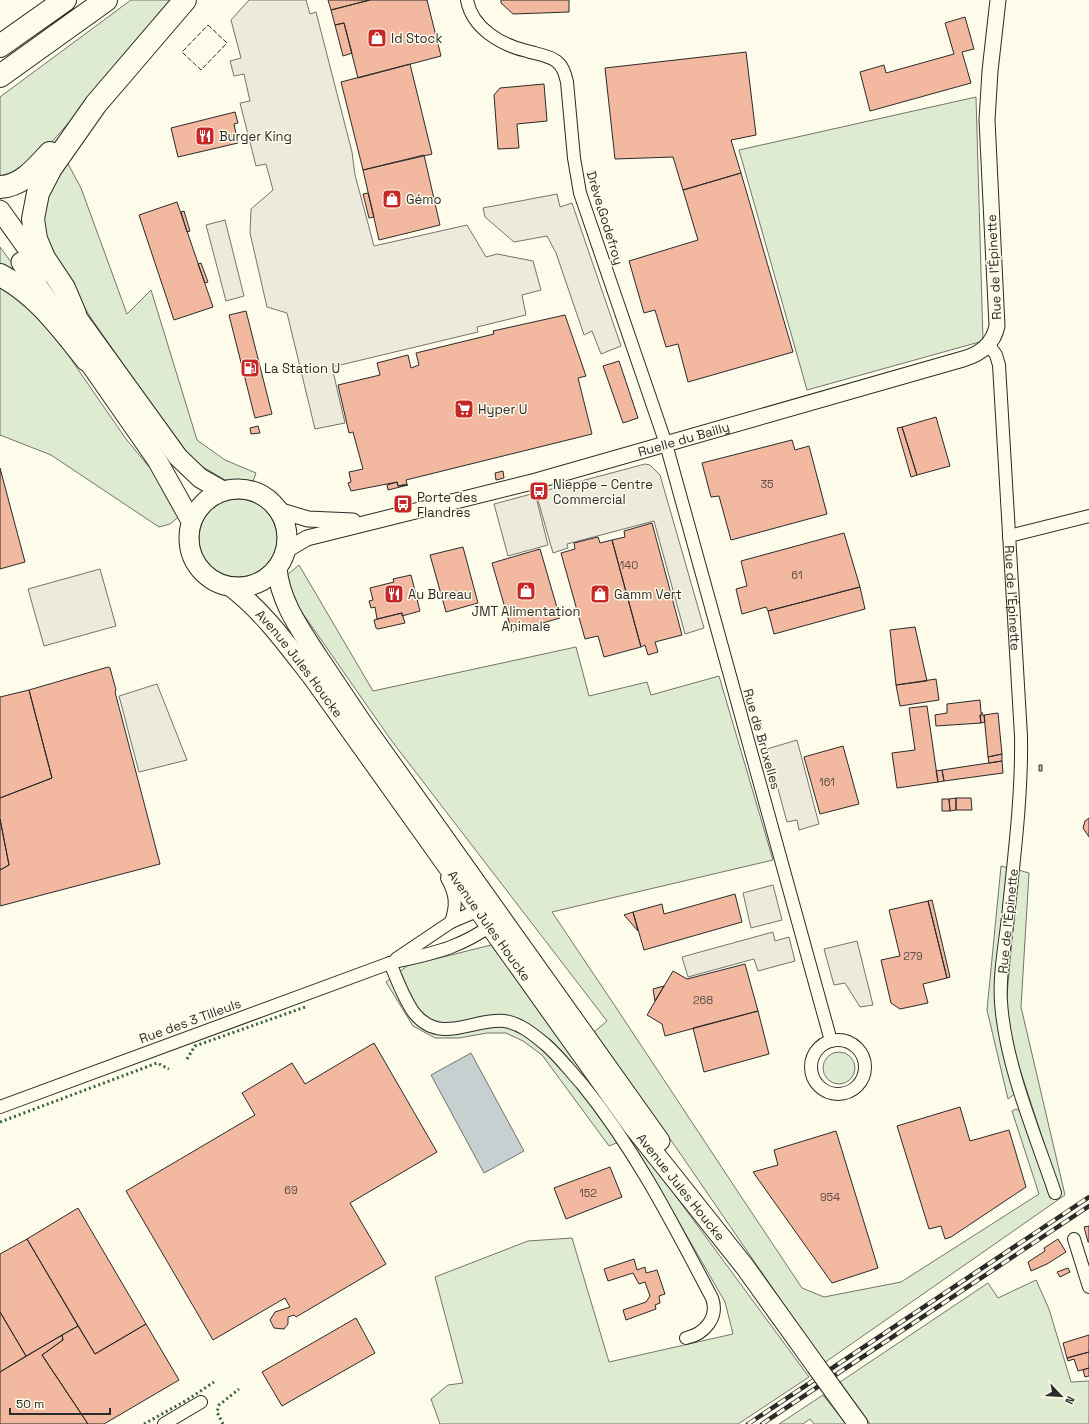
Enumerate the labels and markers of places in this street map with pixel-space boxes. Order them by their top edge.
shop icon: Id Stock [366,27,388,49]
place label: Id Stock [391,30,442,47]
restaurant icon: Burger King [194,125,216,147]
place label: Burger King [219,128,292,145]
shop icon: Gémo [381,188,403,210]
place label: Gémo [406,191,442,208]
fuel station icon: La Station U [239,357,261,379]
place label: La Station U [264,360,340,377]
supermarket icon: Hyper U [453,398,475,420]
place label: Hyper U [478,401,527,418]
place label: Nieppe – Centre Commercial [553,476,653,508]
bus stop icon: Nieppe – Centre Commercial [528,480,550,502]
place label: Porte des Flandres [417,489,477,521]
bus stop icon: Porte des Flandres [392,493,414,515]
shop icon: JMT Alimentation Animale [515,580,537,602]
restaurant icon: Au Bureau [383,583,405,605]
shop icon: Gamm Vert [589,583,611,605]
place label: Au Bureau [408,586,472,603]
place label: Gamm Vert [614,586,682,603]
place label: JMT Alimentation Animale [472,603,580,635]

